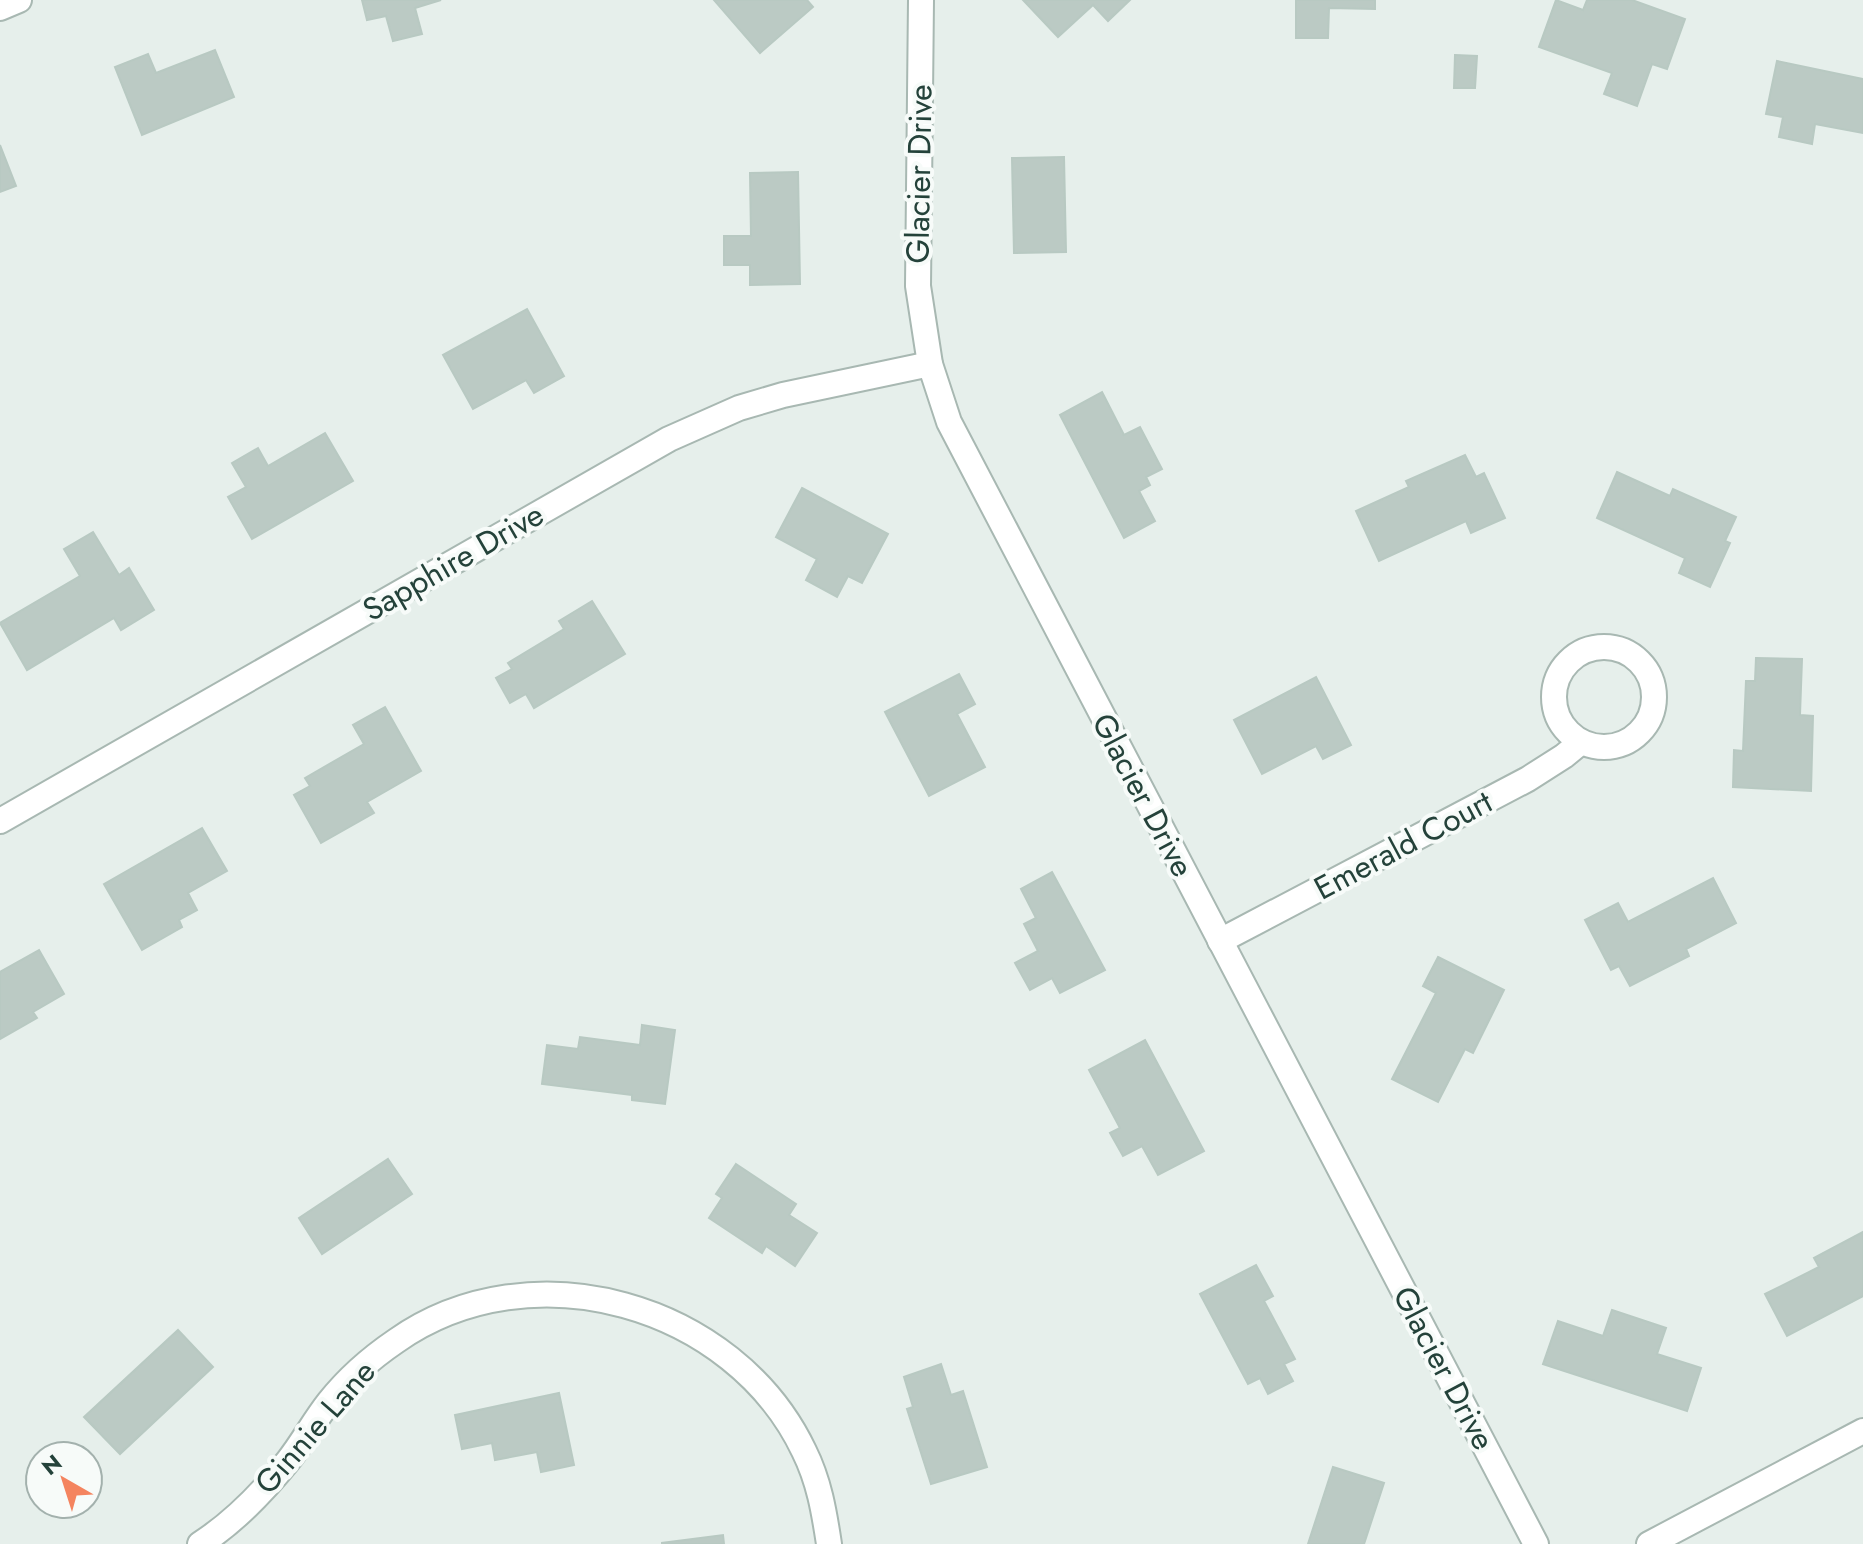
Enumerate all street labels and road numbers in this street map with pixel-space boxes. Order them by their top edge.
street label: Glacier Drive [894,84,944,264]
street label: Sapphire Drive [354,492,552,632]
street label: Glacier Drive [1081,705,1205,885]
street label: Emerald Court [1306,779,1500,911]
street label: Glacier Drive [1382,1278,1506,1458]
street label: Ginnie Lane [244,1350,386,1504]

